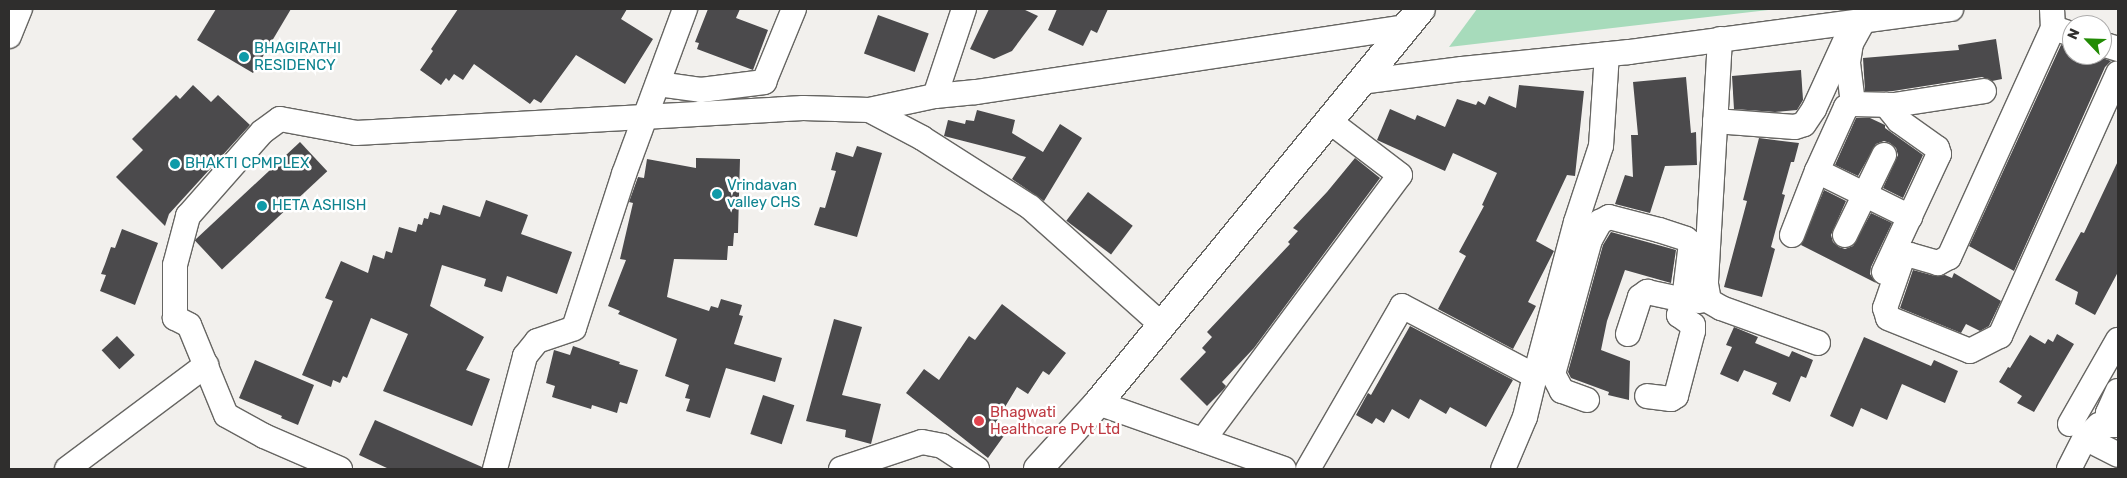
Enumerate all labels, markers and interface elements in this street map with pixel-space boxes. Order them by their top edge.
north arrow [2062,15,2112,65]
text: N [2064,26,2084,42]
place label: BHAGIRATHI RESIDENCY [254,39,341,74]
marker: BHAGIRATHI RESIDENCY [238,51,250,63]
place label: BHAKTI CPMPLEX [185,155,309,173]
marker: BHAKTI CPMPLEX [169,158,181,170]
place label: Vrindavan valley CHS [727,176,801,211]
marker: Vrindavan valley CHS [711,188,723,200]
place label: HETA ASHISH [272,197,367,215]
marker: HETA ASHISH [256,200,268,212]
place label: Bhagwati Healthcare Pvt Ltd [990,403,1120,438]
marker: Bhagwati Healthcare Pvt Ltd [972,414,986,428]

